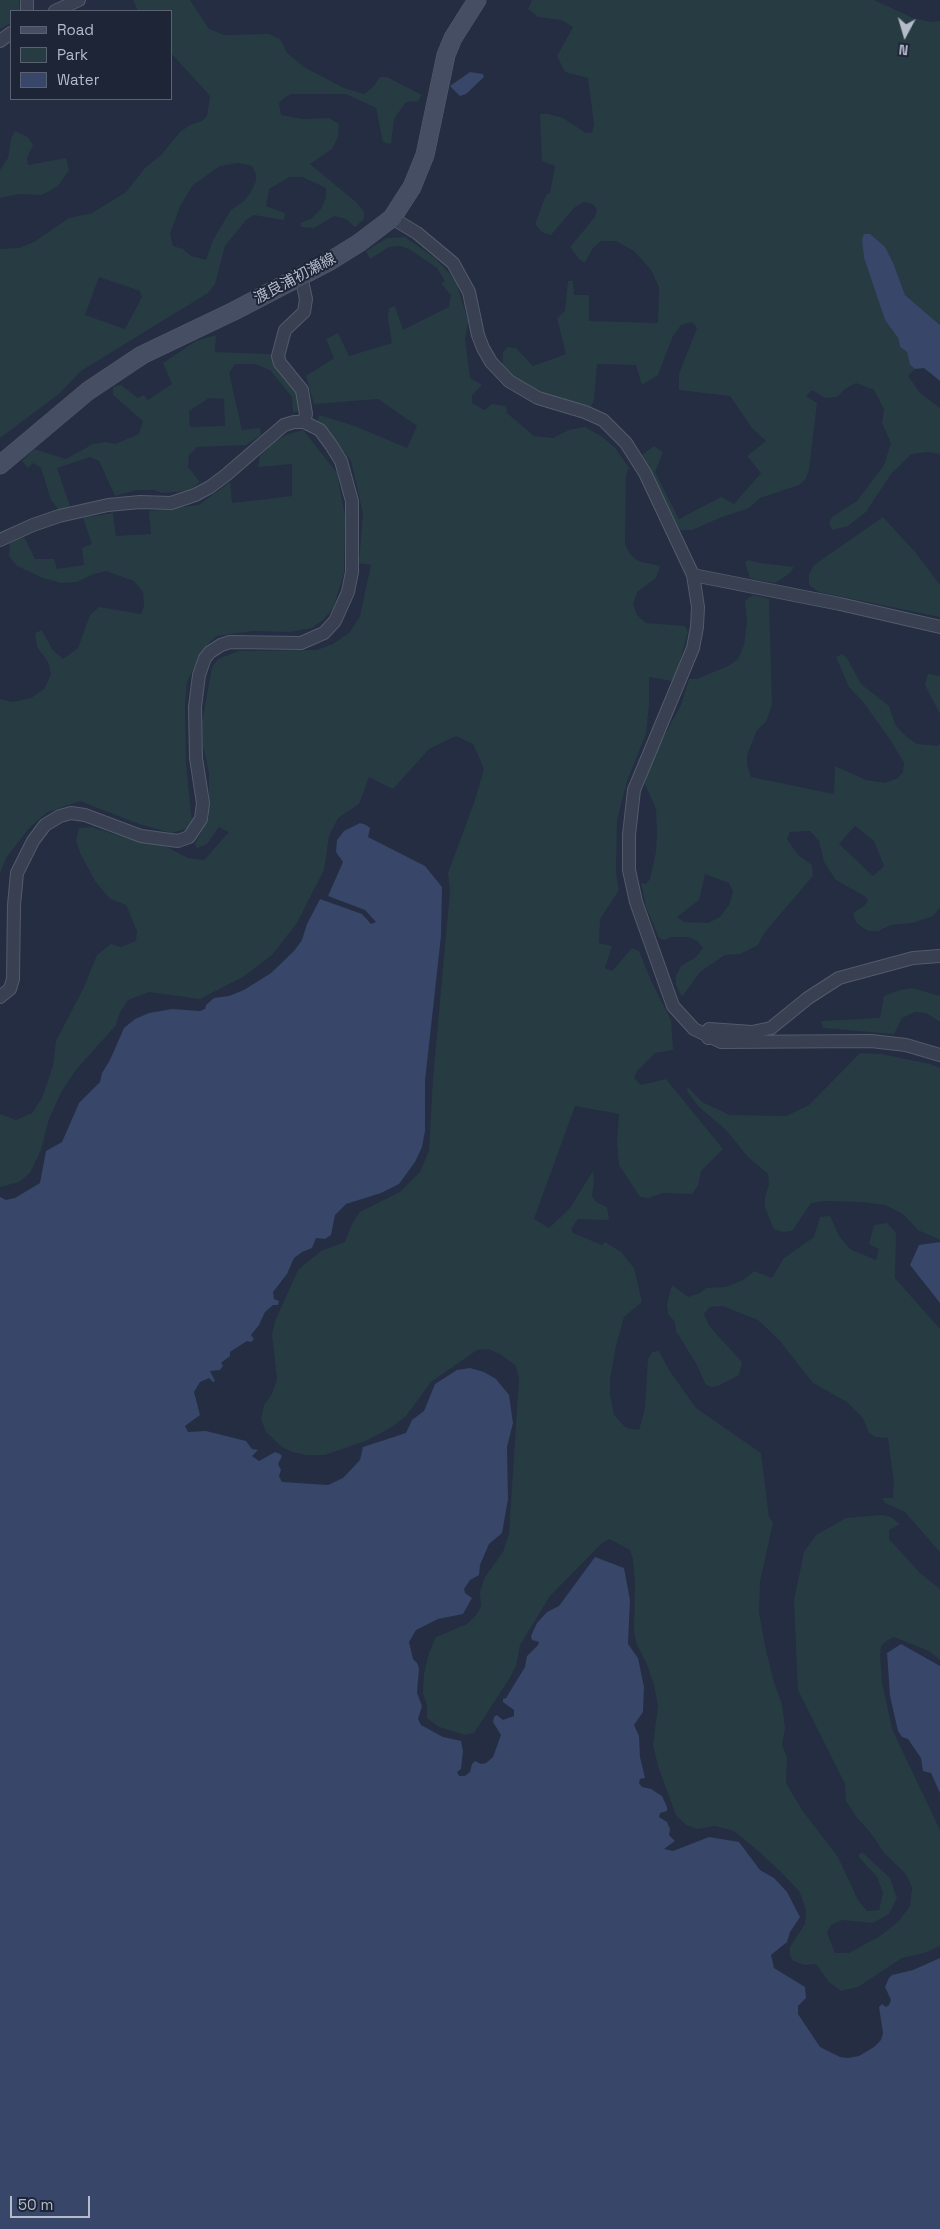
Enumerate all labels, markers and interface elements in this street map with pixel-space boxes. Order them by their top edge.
legend [10,10,172,100]
north arrow [880,10,930,60]
text: Road [57,20,94,39]
text: N [898,40,909,59]
text: Park [57,45,88,64]
text: Water [57,70,99,89]
street label: 渡良浦初瀬線 [251,250,339,308]
scale bar [12,2186,92,2218]
text: 50 m [18,2195,53,2214]

